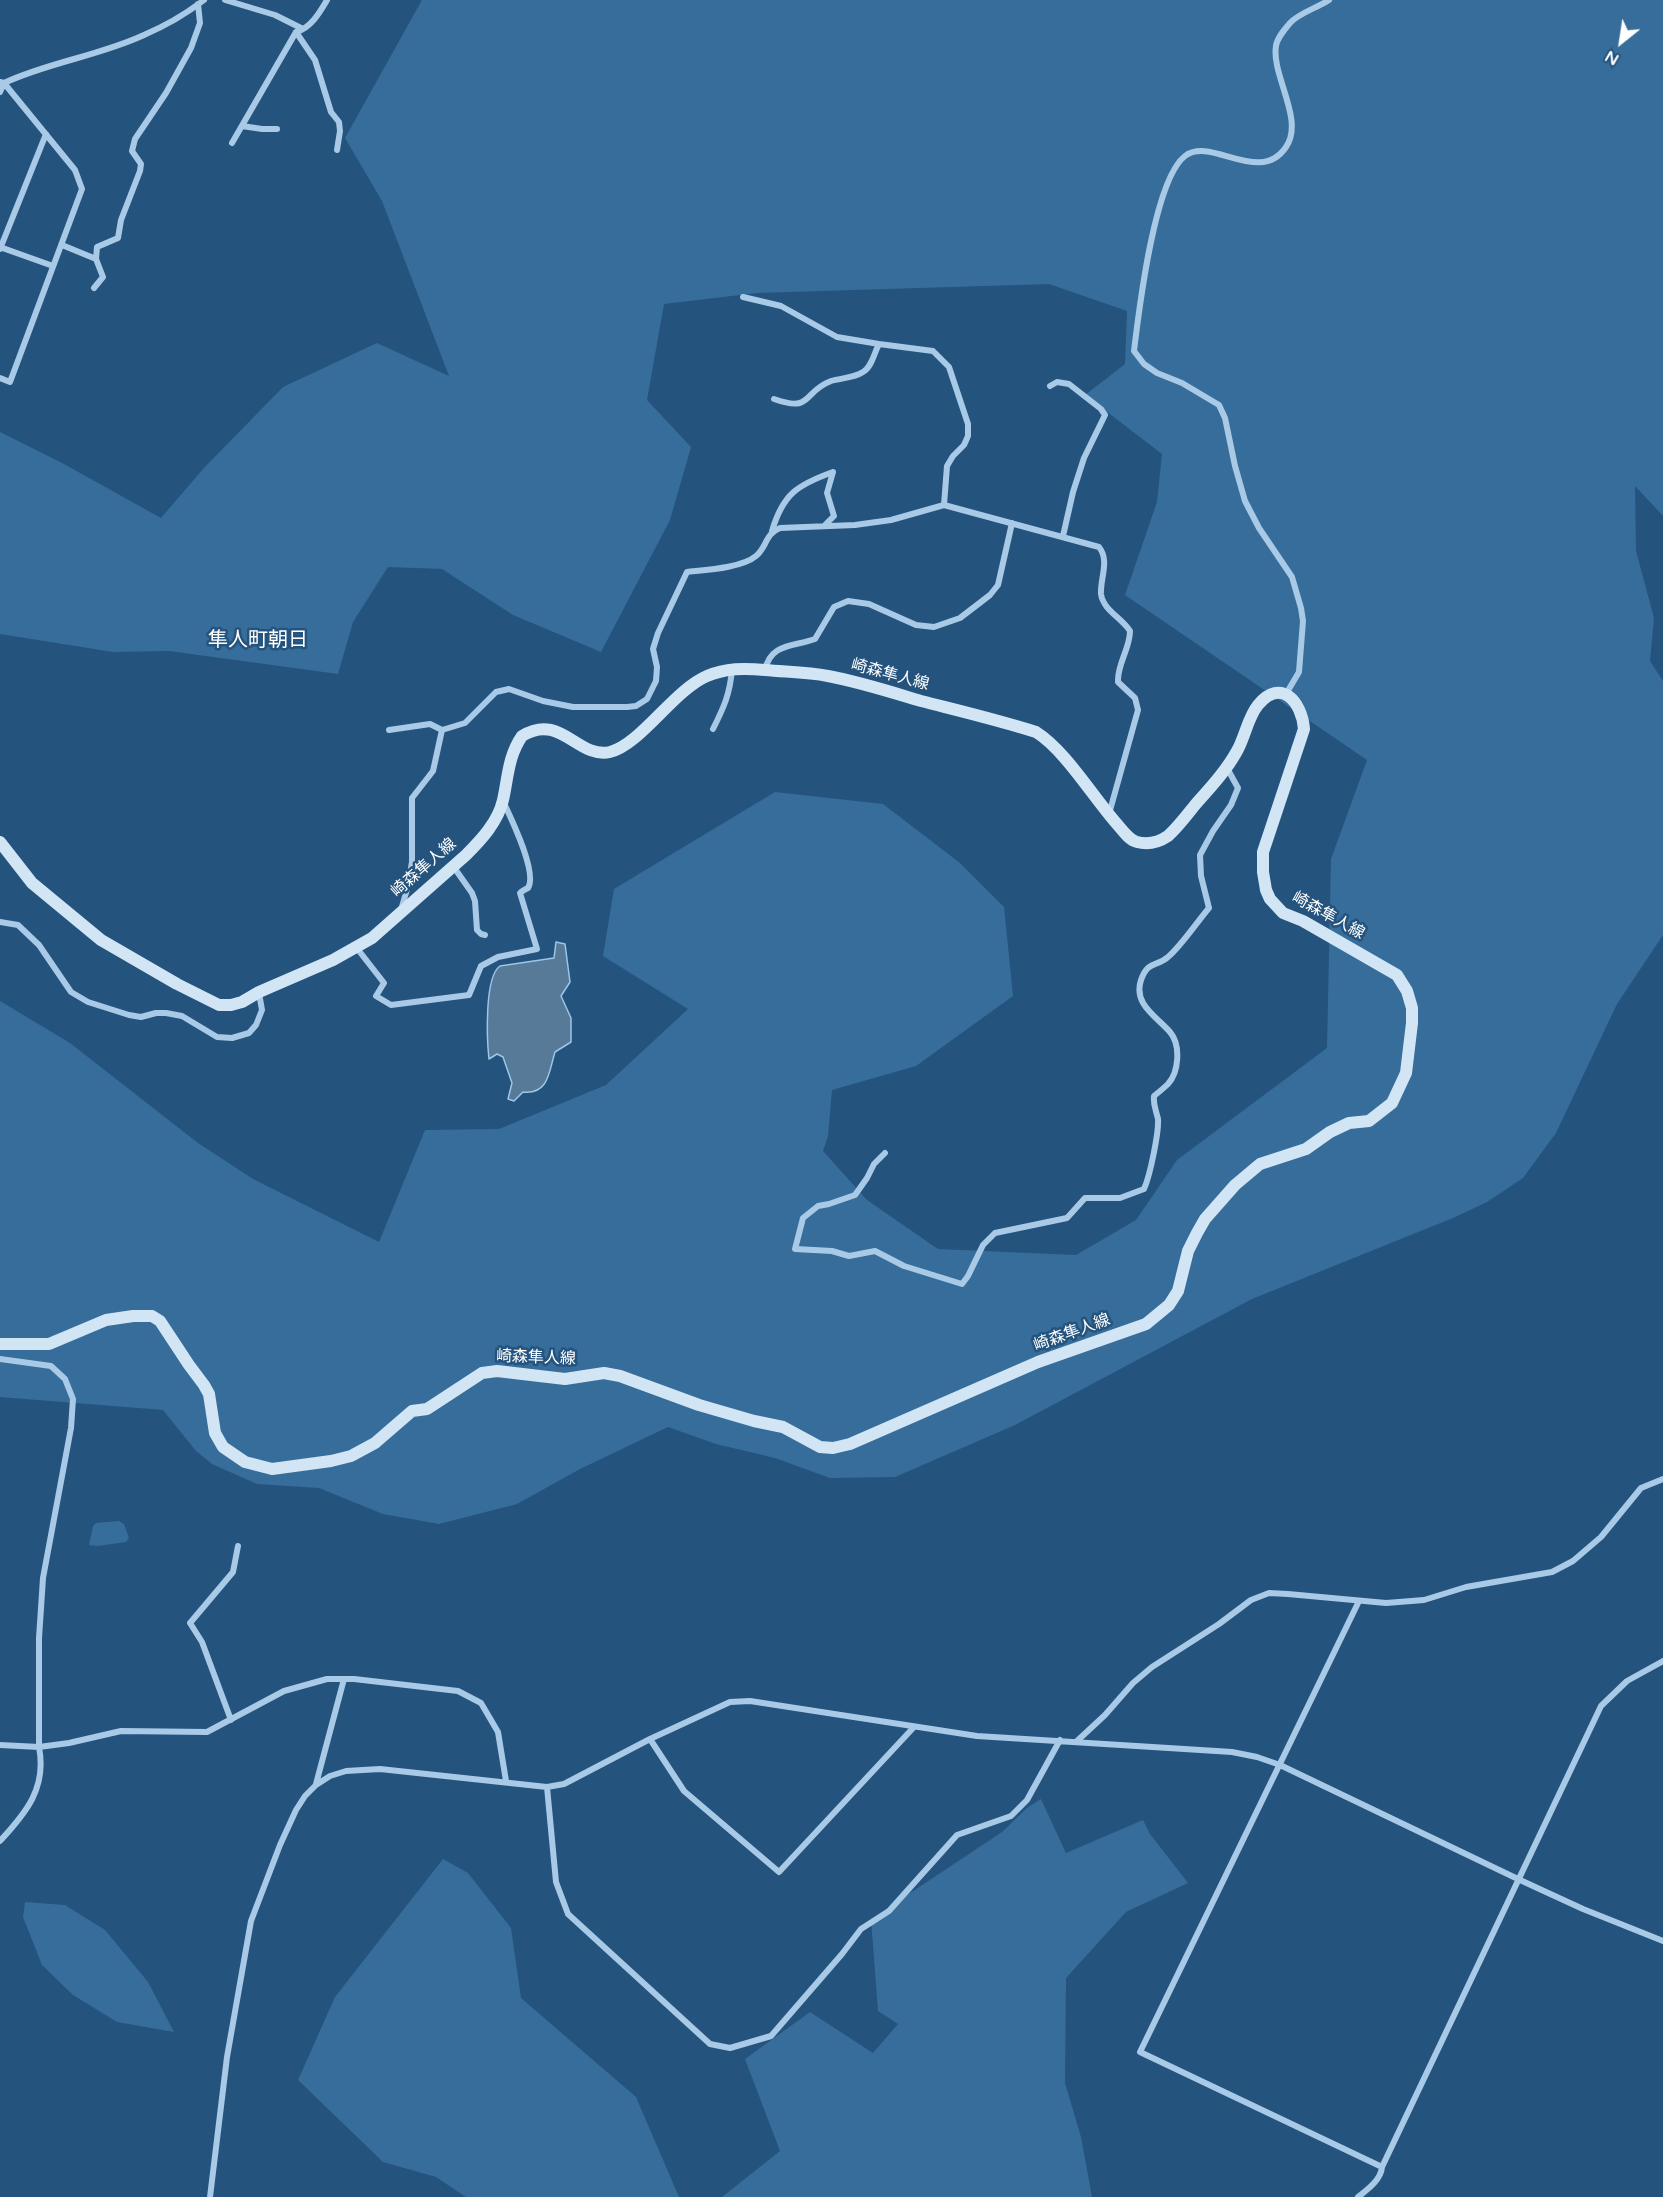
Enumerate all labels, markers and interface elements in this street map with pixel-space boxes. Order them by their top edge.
north arrow [1591,12,1651,72]
text: N [1601,46,1623,69]
district label: 隼人町朝日 [208,629,308,653]
street label: 崎森隼人線 [849,655,931,695]
street label: 崎森隼人線 [388,835,460,901]
street label: 崎森隼人線 [1288,888,1368,944]
street label: 崎森隼人線 [1031,1310,1113,1356]
street label: 崎森隼人線 [496,1347,576,1369]

